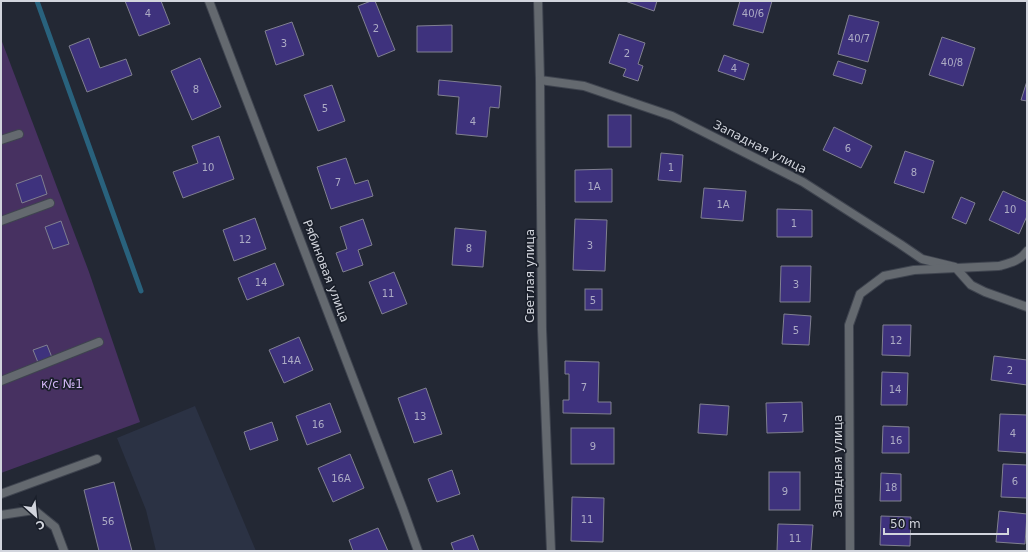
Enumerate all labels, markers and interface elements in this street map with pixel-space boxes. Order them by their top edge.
house number: 4 [145,8,151,19]
house number: 40/6 [742,8,764,19]
house number: 2 [373,23,379,34]
house number: 40/7 [848,33,870,44]
house number: 3 [281,38,287,49]
house number: 2 [624,48,630,59]
house number: 40/8 [941,57,963,68]
house number: 4 [731,63,737,74]
house number: 8 [193,84,199,95]
house number: 5 [322,103,328,114]
house number: 4 [470,116,476,127]
street label: Западная улица [711,117,809,177]
house number: 6 [845,143,851,154]
house number: 10 [202,162,214,173]
house number: 1 [668,162,674,173]
house number: 8 [911,167,917,178]
house number: 7 [335,177,341,188]
house number: 1А [587,181,601,192]
house number: 1А [716,199,730,210]
house number: 10 [1004,204,1016,215]
street label: Рябиновая улица [300,218,352,324]
house number: 1 [791,218,797,229]
street label: Светлая улица [523,229,537,323]
house number: 12 [239,234,251,245]
house number: 3 [587,240,593,251]
house number: 8 [466,243,472,254]
house number: 14 [255,277,267,288]
house number: 3 [793,279,799,290]
house number: 11 [382,288,394,299]
house number: 5 [590,295,596,306]
house number: 5 [793,325,799,336]
house number: 12 [890,335,902,346]
house number: 14А [281,355,301,366]
house number: 2 [1007,365,1013,376]
park label: к/с №1 [41,377,83,391]
house number: 7 [581,382,587,393]
house number: 14 [889,384,901,395]
house number: 13 [414,411,426,422]
house number: 7 [782,413,788,424]
street label: Западная улица [831,415,845,517]
house number: 16 [312,419,324,430]
house number: 4 [1010,428,1016,439]
house number: 16 [890,435,902,446]
house number: 9 [590,441,596,452]
house number: 16А [331,473,351,484]
house number: 6 [1012,476,1018,487]
house number: 18 [885,482,897,493]
house number: 9 [782,486,788,497]
north arrow [16,496,56,536]
scale bar [884,510,1008,536]
house number: 11 [581,514,593,525]
house number: 56 [102,516,114,527]
text: С [34,517,47,532]
text: 50 m [890,517,921,531]
house number: 11 [789,533,801,544]

